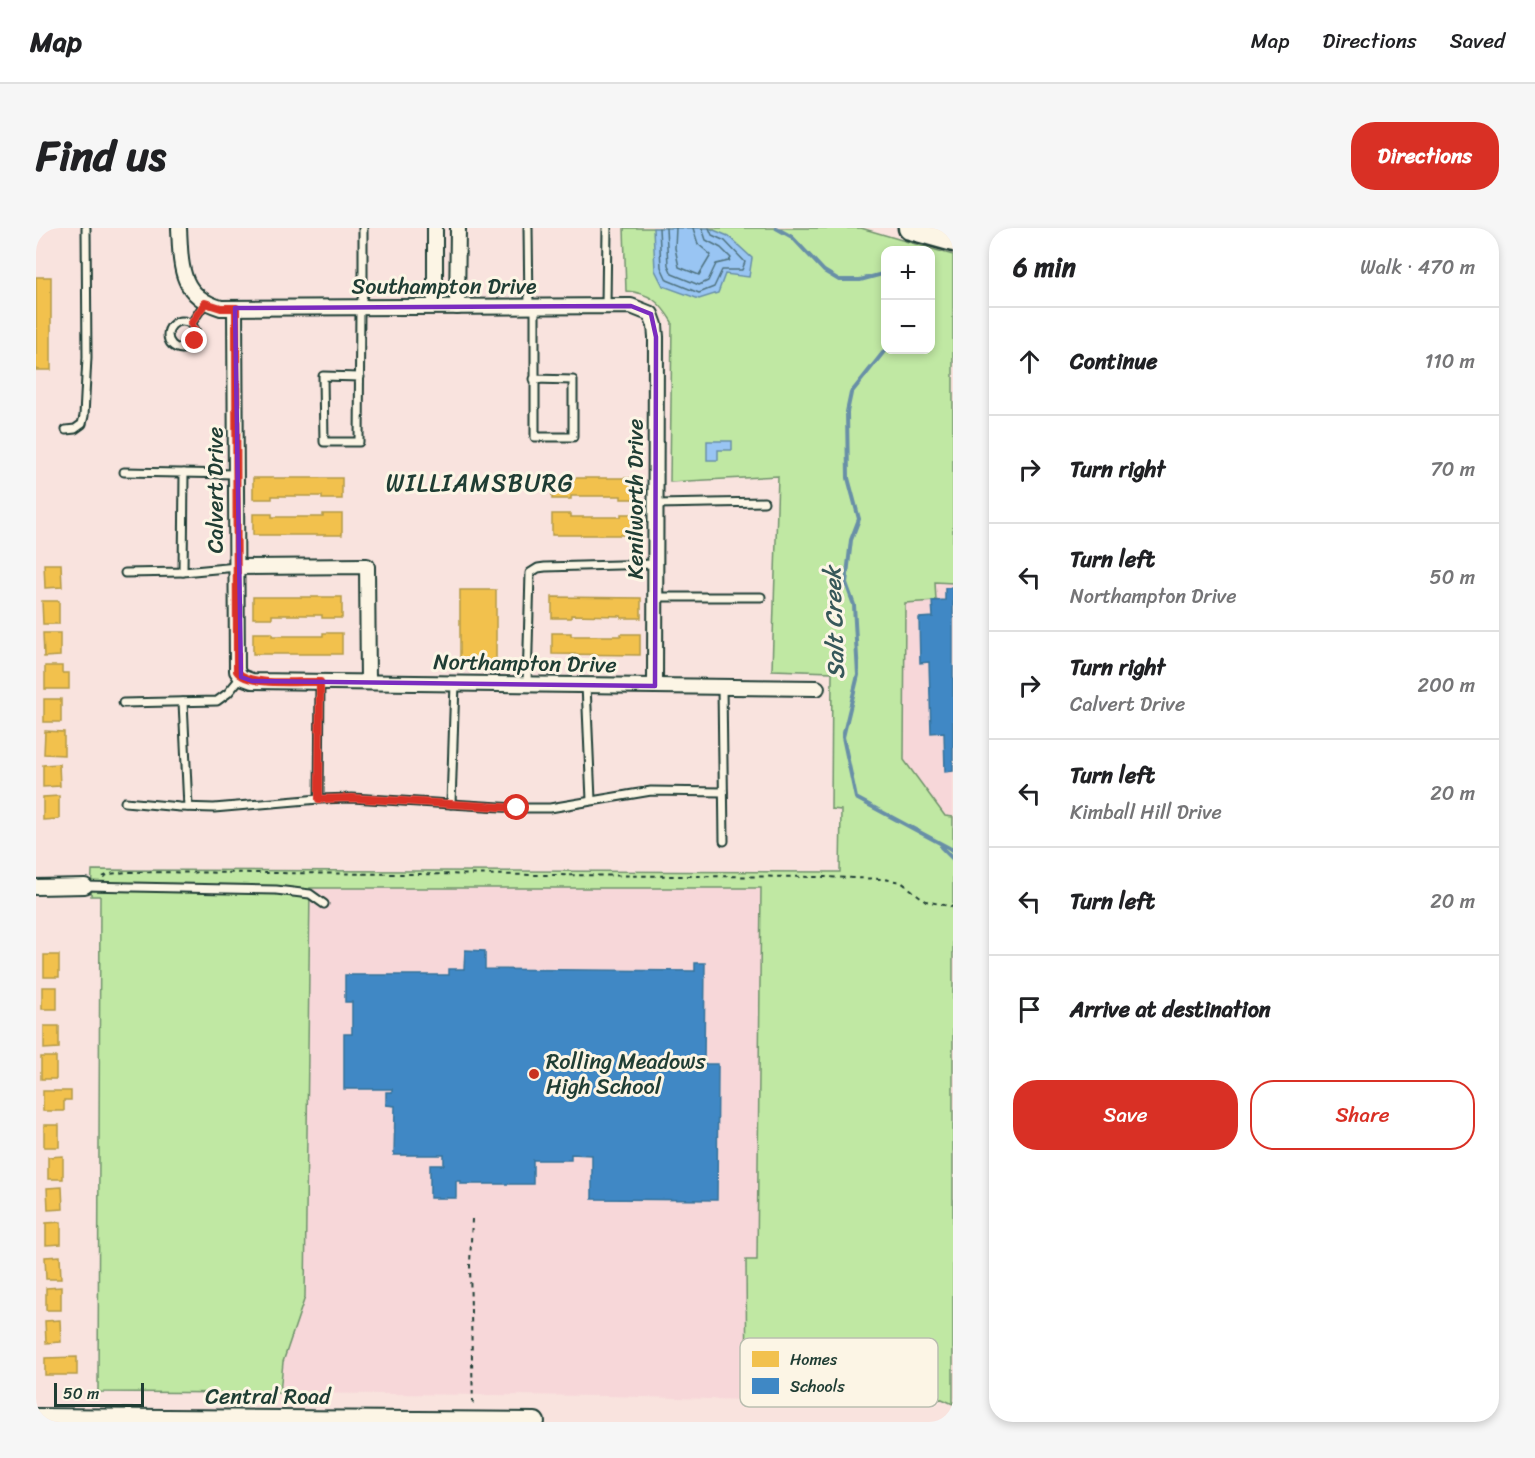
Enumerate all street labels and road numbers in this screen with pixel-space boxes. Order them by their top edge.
street label: Southampton Drive [351,267,537,306]
street label: Kenilworth Drive [616,419,655,579]
street label: Calvert Drive [196,427,235,553]
street label: Northampton Drive [433,642,617,684]
street label: Central Road [205,1377,332,1416]

